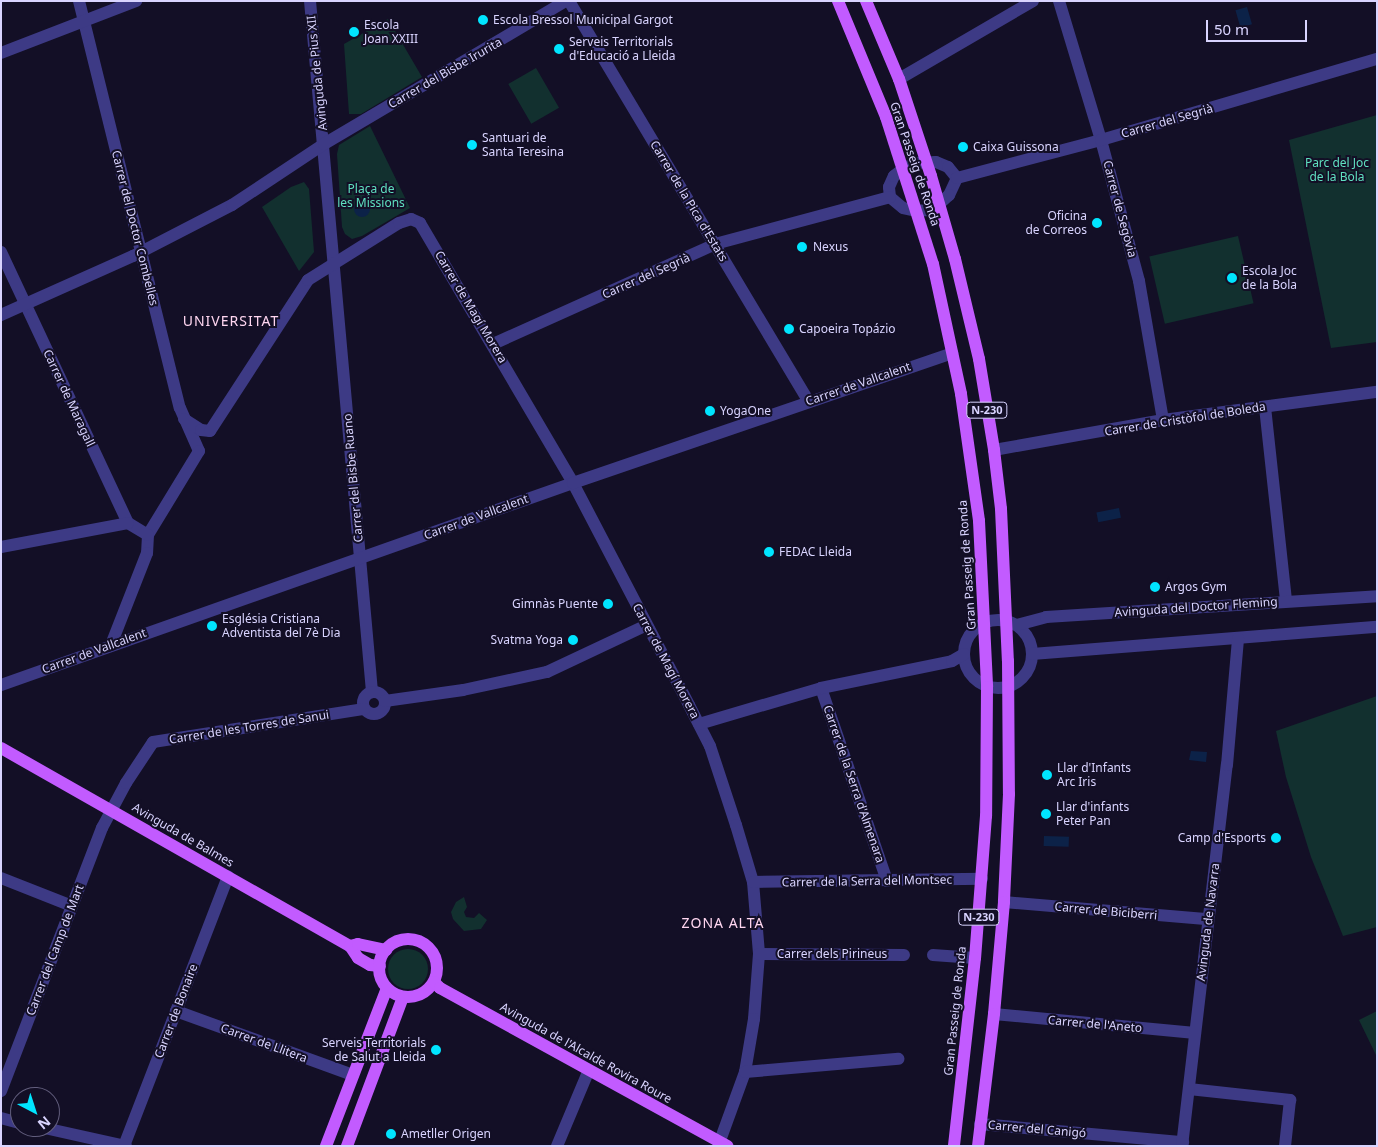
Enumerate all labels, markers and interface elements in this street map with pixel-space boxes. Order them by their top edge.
scale bar [1208,10,1309,42]
place label: Escola Bressol Municipal Gargot [493,13,673,27]
marker: Escola Bressol Municipal Gargot [477,14,489,26]
street label: Avinguda de Pius XII [304,15,330,131]
place label: Escola Joan XXIII [364,18,418,46]
text: 50 m [1214,19,1249,39]
marker: Escola Joan XXIII [348,26,360,38]
street label: Carrer del Bisbe Irurita [386,35,504,111]
place label: Serveis Territorials d'Educació a Lleida [569,35,675,63]
marker: Serveis Territorials d'Educació a Lleida [553,43,565,55]
street label: Gran Passeig de Ronda [887,100,943,228]
street label: Carrer del Segrià [1119,101,1215,141]
place label: Santuari de Santa Teresina [482,131,564,159]
street label: Carrer de la Pica d'Estats [647,138,731,264]
marker: Santuari de Santa Teresina [466,139,478,151]
place label: Caixa Guissona [973,140,1059,154]
marker: Caixa Guissona [957,141,969,153]
street label: Carrer del Doctor Combelles [109,149,161,307]
park label: Parc del Joc de la Bola [1305,156,1369,184]
street label: Carrer de Segòvia [1100,159,1140,259]
park label: Plaça de les Missions [337,182,405,210]
place label: Oficina de Correos [1025,209,1087,237]
marker: Oficina de Correos [1091,217,1103,229]
marker: Nexus [795,240,809,254]
place label: Nexus [813,240,848,254]
street label: Carrer de Magí Morera [432,248,510,366]
street label: Carrer del Segrià [600,250,692,302]
place label: Escola Joc de la Bola [1242,264,1297,292]
marker: Escola Joc de la Bola [1226,272,1238,284]
district label: UNIVERSITAT [181,313,281,329]
place label: Capoeira Topázio [799,322,896,336]
marker: Capoeira Topázio [783,323,795,335]
street label: Carrer de Maragall [40,347,98,449]
street label: Carrer de Vallcalent [804,359,912,409]
street label: Carrer de Cristòfol de Boleda [1103,399,1267,439]
road number: N-230 [966,402,1008,418]
place label: YogaOne [720,404,771,418]
marker: YogaOne [704,405,716,417]
street label: Carrer del Bisbe Ruano [340,413,366,543]
street label: Carrer de Vallcalent [422,491,530,543]
street label: Gran Passeig de Ronda [955,500,979,630]
place label: FEDAC Lleida [779,545,852,559]
marker: FEDAC Lleida [763,546,775,558]
place label: Argos Gym [1165,580,1227,594]
marker: Argos Gym [1149,581,1161,593]
street label: Avinguda del Doctor Fleming [1114,594,1278,620]
place label: Gimnàs Puente [512,597,598,611]
marker: Gimnàs Puente [602,598,614,610]
street label: Carrer de Magí Morera [630,601,702,721]
place label: Església Cristiana Adventista del 7è Dia [222,612,340,640]
marker: Església Cristiana Adventista del 7è Dia [206,620,218,632]
street label: Carrer de Vallcalent [40,625,148,677]
place label: Svatma Yoga [491,633,563,647]
marker: Svatma Yoga [567,634,579,646]
street label: Carrer de la Serra d'Almenara [820,703,888,865]
street label: Carrer de les Torres de Sanui [168,707,330,747]
place label: Llar d'Infants Arc Iris [1057,761,1131,789]
marker: Llar d'Infants Arc Iris [1041,769,1053,781]
street label: Avinguda de Balmes [130,800,236,870]
place label: Llar d'infants Peter Pan [1056,800,1129,828]
marker: Llar d'infants Peter Pan [1040,808,1052,820]
place label: Camp d'Esports [1178,831,1266,845]
marker: Camp d'Esports [1270,832,1282,844]
street label: Avinguda de Navarra [1194,862,1222,982]
street label: Carrer de la Serra del Montsec [782,872,952,890]
street label: Carrer del Camp de Mart [23,882,87,1018]
street label: Carrer de Biciberri [1054,899,1158,923]
road number: N-230 [958,909,1000,926]
district label: ZONA ALTA [680,915,766,931]
street label: Gran Passeig de Ronda [941,946,969,1076]
street label: Carrer dels Pirineus [777,947,887,961]
street label: Carrer de Bonaire [151,962,201,1060]
street label: Avinguda de l'Alcalde Rovira Roure [498,1000,674,1106]
street label: Carrer de l'Aneto [1047,1013,1143,1035]
street label: Carrer de Llitera [219,1021,309,1065]
place label: Serveis Territorials de Salut a Lleida [322,1036,426,1064]
marker: Serveis Territorials de Salut a Lleida [430,1044,442,1056]
north arrow [10,1087,60,1137]
text: N [34,1112,55,1134]
street label: Carrer del Canigó [987,1118,1087,1140]
place label: Ametller Origen [401,1127,491,1141]
marker: Ametller Origen [385,1128,397,1140]

